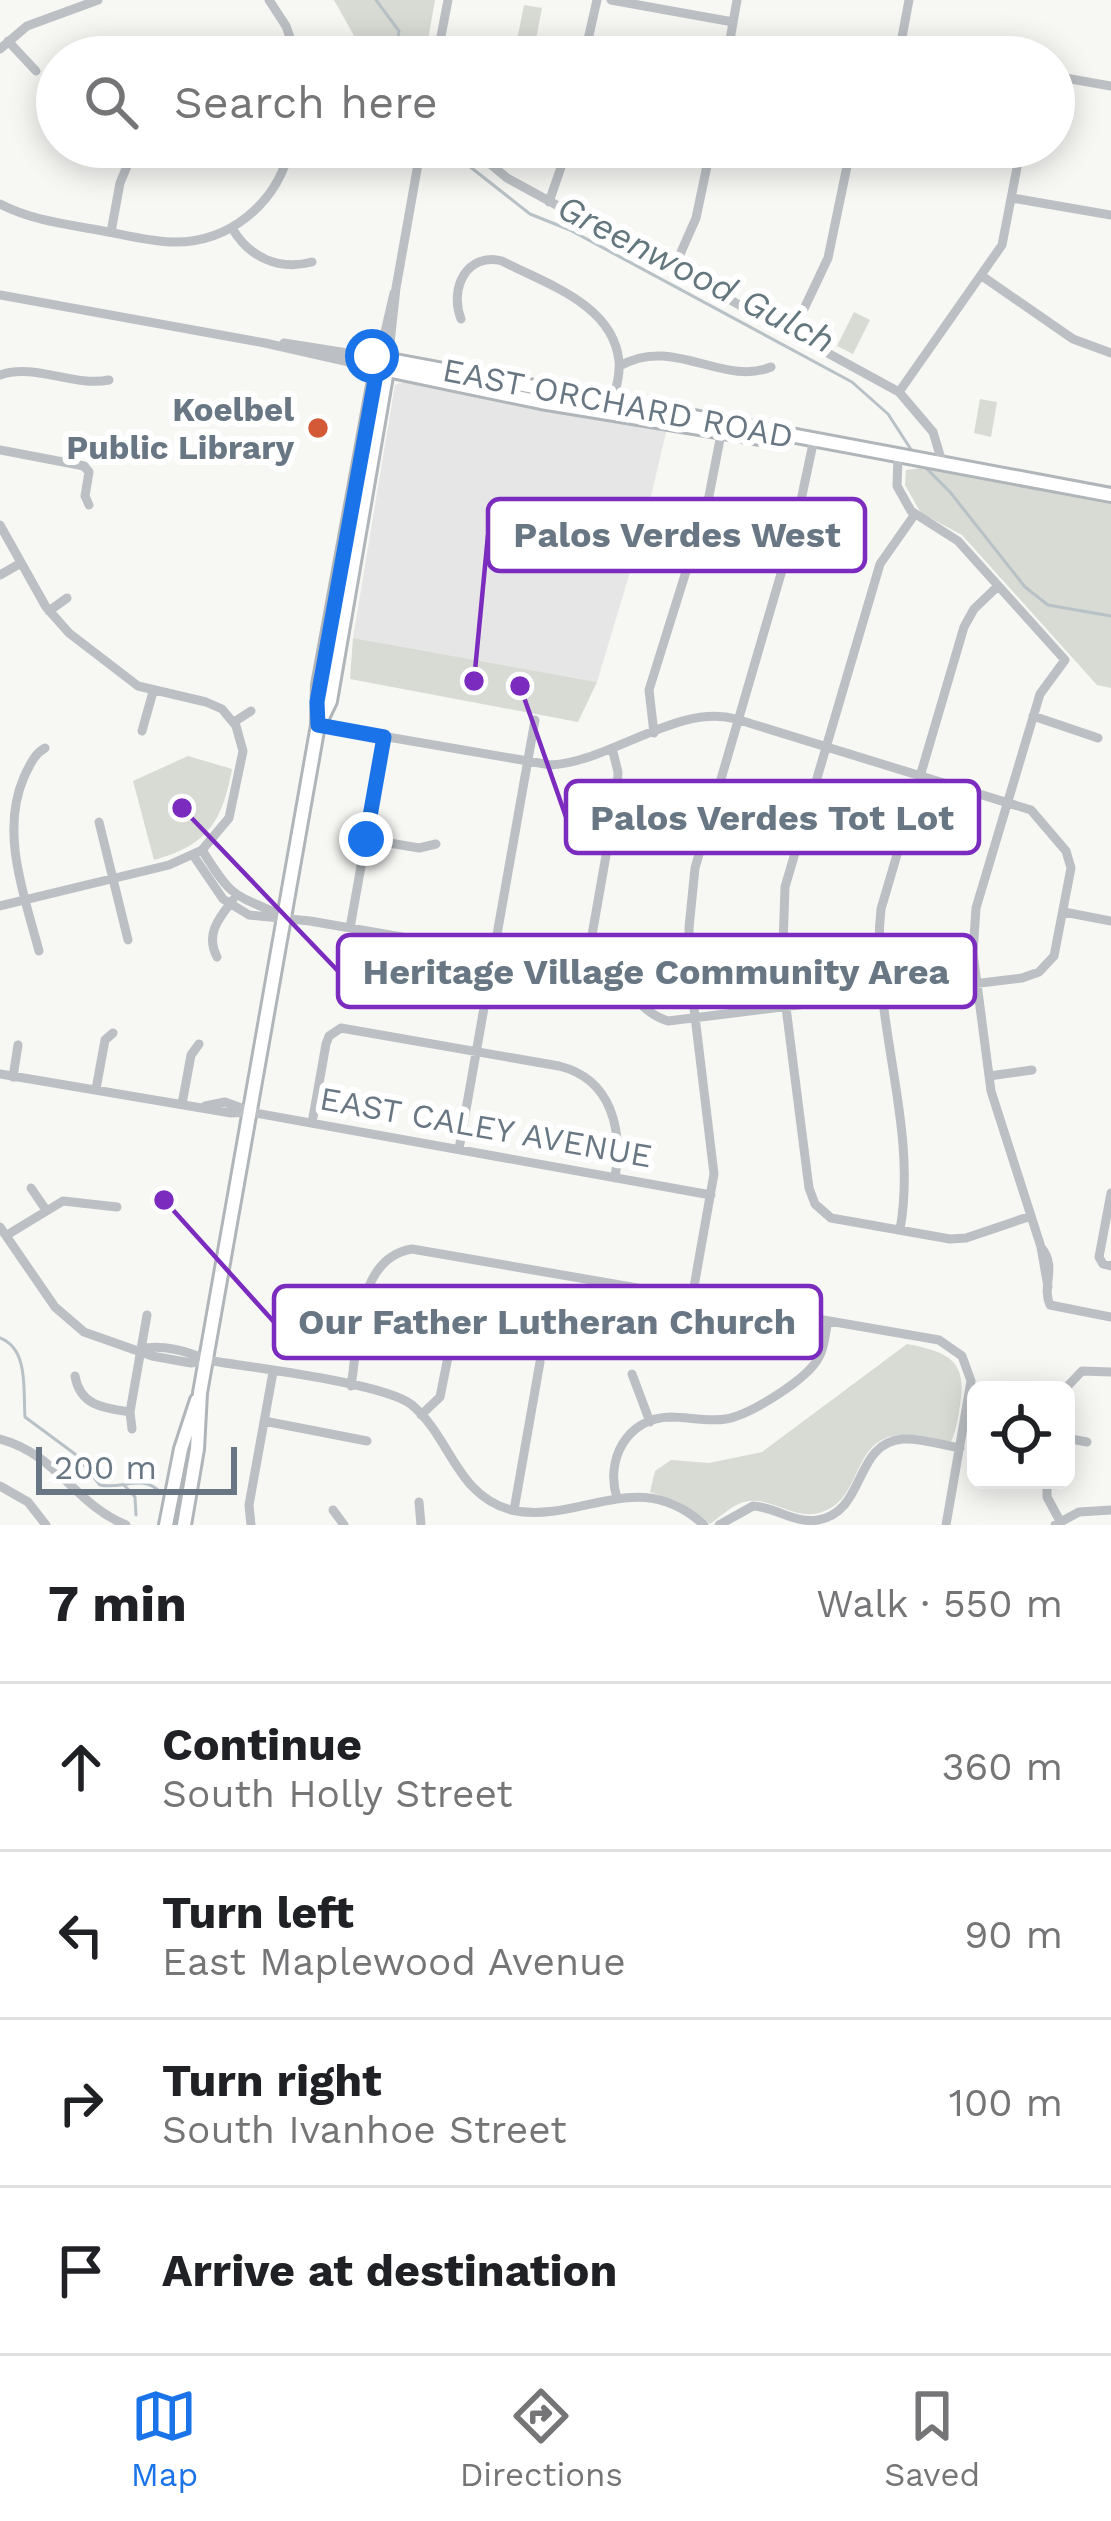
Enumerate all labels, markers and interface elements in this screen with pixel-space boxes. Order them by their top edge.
search box [36,36,1075,168]
icon: search [78,69,144,135]
text: Search here [174,76,438,129]
water label: Greenwood Gulch [550,186,842,362]
route start [345,329,399,383]
street label: EAST ORCHARD ROAD [439,350,797,456]
place label: Koelbel Public Library [66,390,294,467]
marker: Koelbel Public Library [305,415,331,441]
callout: Palos Verdes West [488,499,865,571]
text: Palos Verdes West [513,514,841,556]
callout: Palos Verdes Tot Lot [566,781,979,853]
text: Palos Verdes Tot Lot [590,797,954,839]
route end [339,812,393,866]
callout: Heritage Village Community Area [338,935,975,1007]
text: Heritage Village Community Area [363,951,950,993]
street label: EAST CALEY AVENUE [317,1079,655,1175]
callout: Our Father Lutheran Church [274,1286,821,1358]
text: Our Father Lutheran Church [298,1301,796,1343]
map controls [967,1381,1075,1489]
button: locate [967,1381,1075,1489]
scale bar [36,1441,237,1494]
text: 200 m [54,1448,157,1487]
text: 7 min [48,1574,187,1633]
text: Walk · 550 m [816,1581,1063,1626]
text: Continue [162,1718,362,1771]
icon: ahead [48,1734,114,1800]
text: 360 m [942,1744,1063,1789]
text: South Holly Street [162,1771,513,1816]
text: Turn left [162,1886,354,1939]
icon: left [48,1902,114,1968]
text: 90 m [964,1912,1063,1957]
text: East Maplewood Avenue [162,1939,626,1984]
text: Turn right [162,2054,382,2107]
icon: right [48,2070,114,2136]
text: 100 m [949,2080,1063,2125]
text: South Ivanhoe Street [162,2107,567,2152]
icon: arrive [48,2238,114,2304]
text: Arrive at destination [162,2244,617,2297]
tab: Map [131,2383,198,2494]
tab: Directions [460,2383,623,2494]
tab: Saved [884,2383,980,2494]

